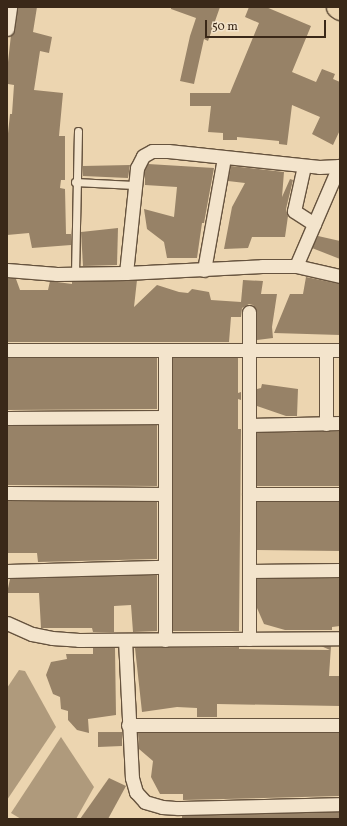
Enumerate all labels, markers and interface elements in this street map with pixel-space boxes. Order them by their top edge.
scale bar [207,12,328,38]
text: 50 m [212,19,238,35]

